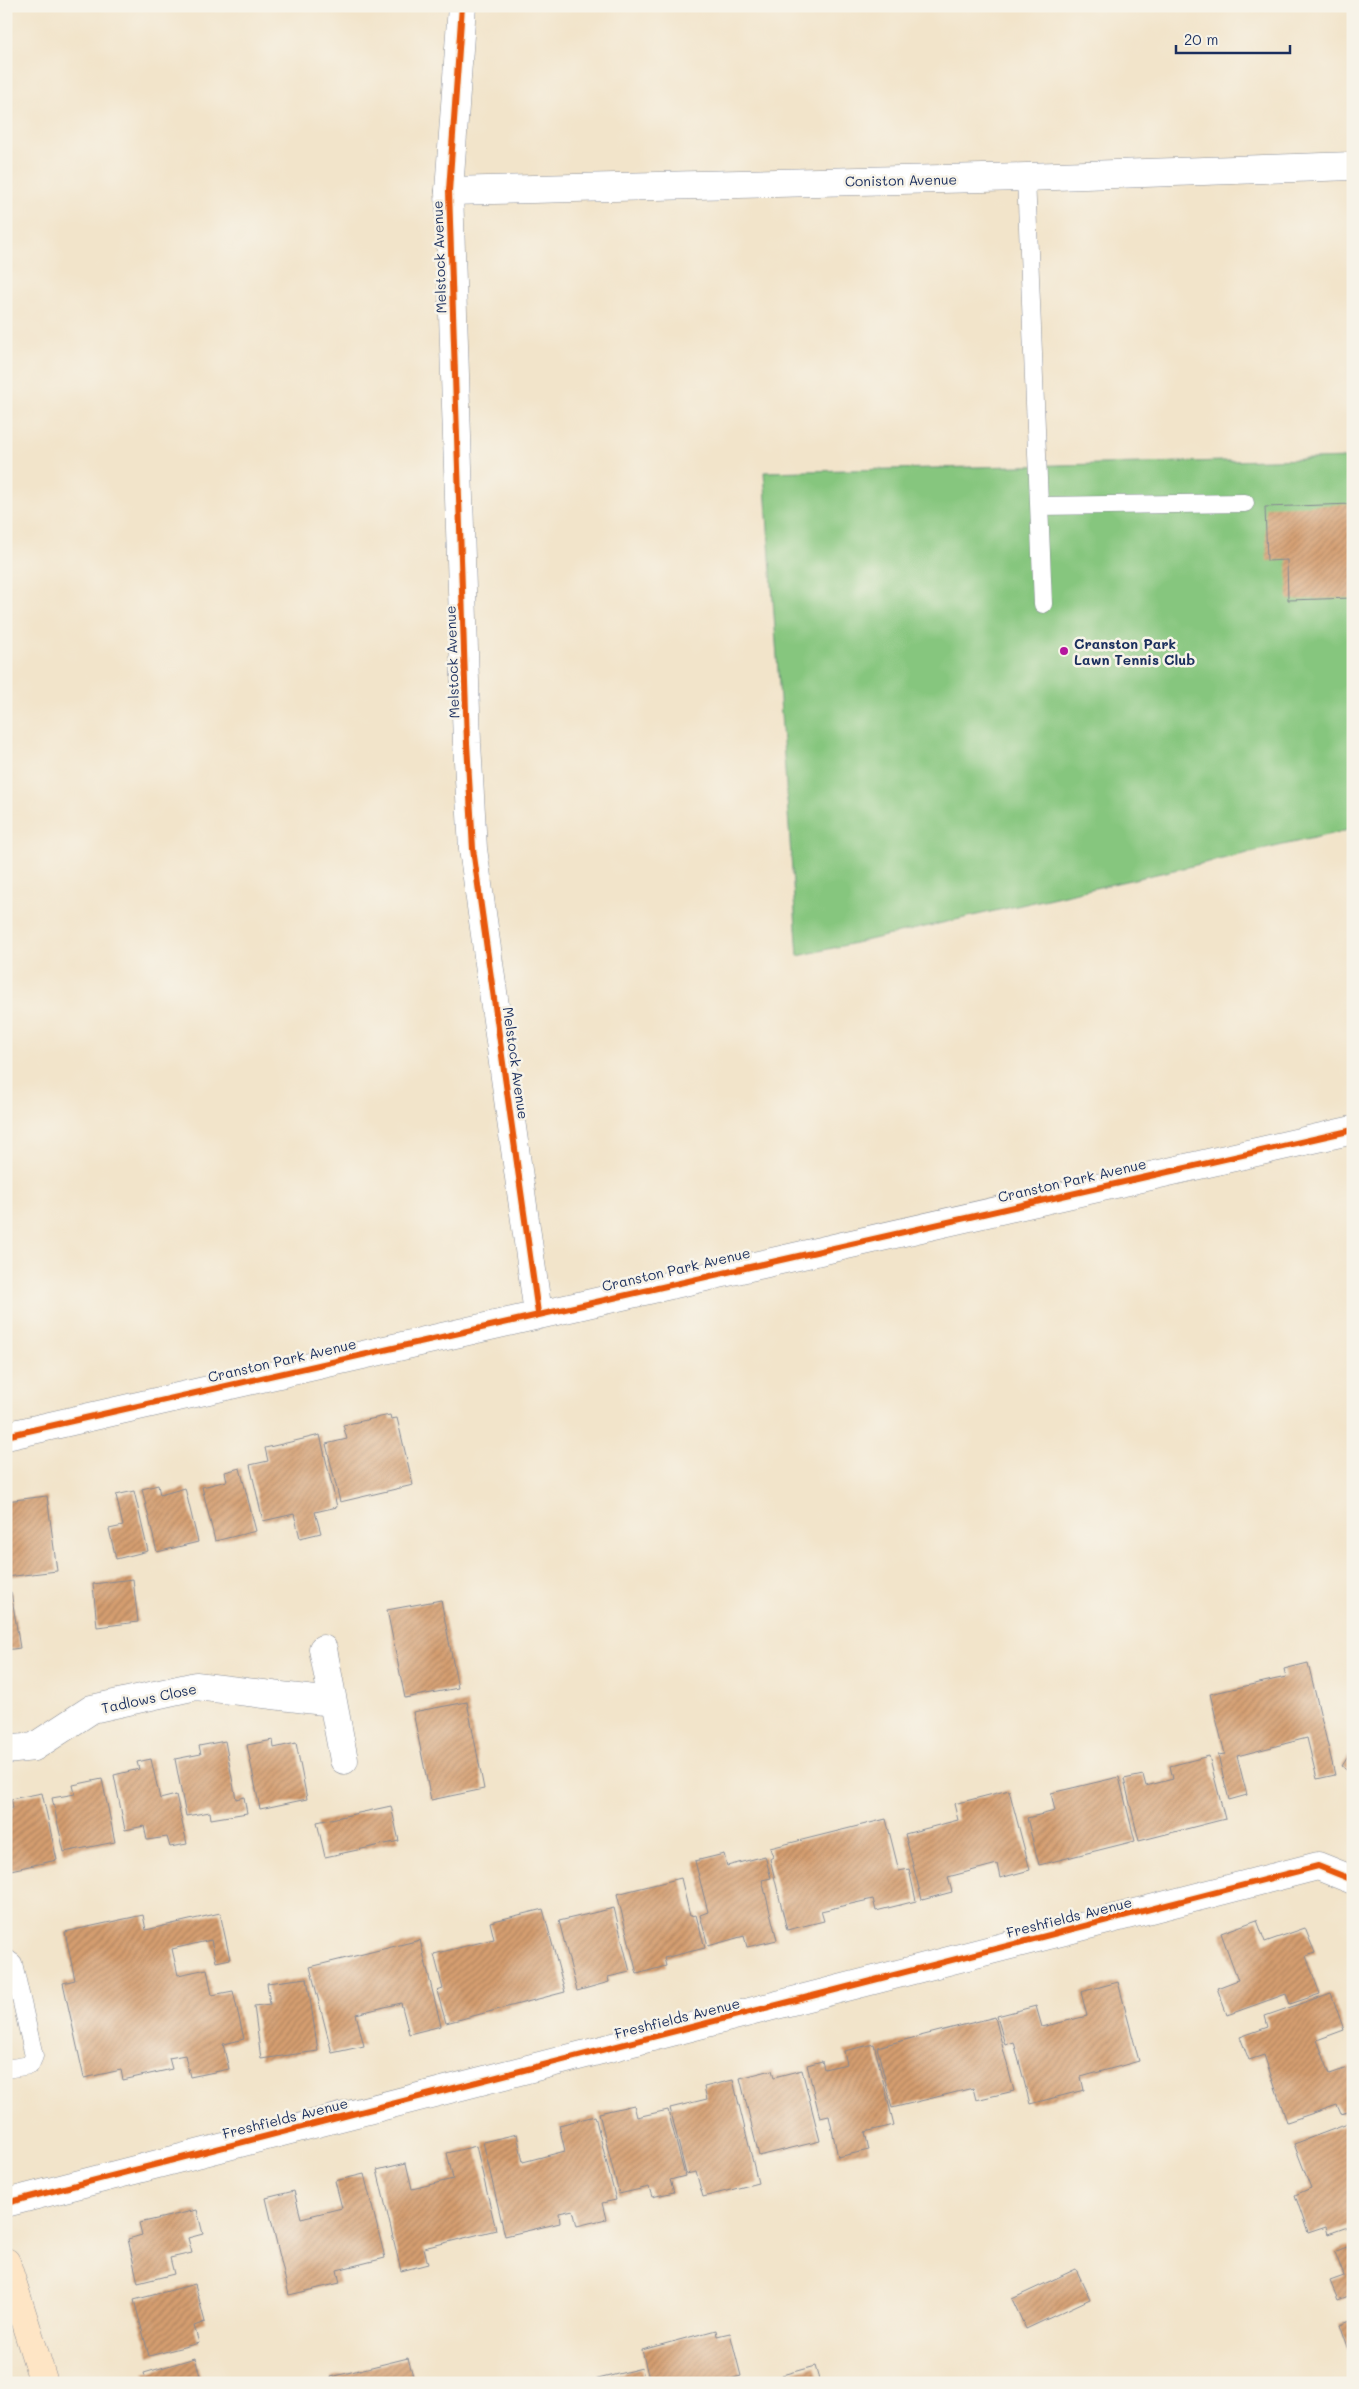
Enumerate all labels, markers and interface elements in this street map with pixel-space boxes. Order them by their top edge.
scale bar [1176,22,1290,54]
text: 20 m [1184,29,1218,49]
street label: Coniston Avenue [845,170,957,190]
street label: Melstock Avenue [428,200,450,314]
street label: Melstock Avenue [441,605,463,719]
place label: Cranston Park Lawn Tennis Club [1074,634,1195,669]
marker: Cranston Park Lawn Tennis Club [1058,645,1070,657]
street label: Melstock Avenue [499,1006,533,1120]
street label: Cranston Park Avenue [996,1154,1148,1206]
street label: Cranston Park Avenue [600,1243,752,1295]
street label: Cranston Park Avenue [206,1334,358,1386]
street label: Tadlows Close [100,1679,198,1717]
street label: Freshfields Avenue [1004,1892,1134,1942]
street label: Freshfields Avenue [612,1993,742,2043]
street label: Freshfields Avenue [220,2093,350,2143]

